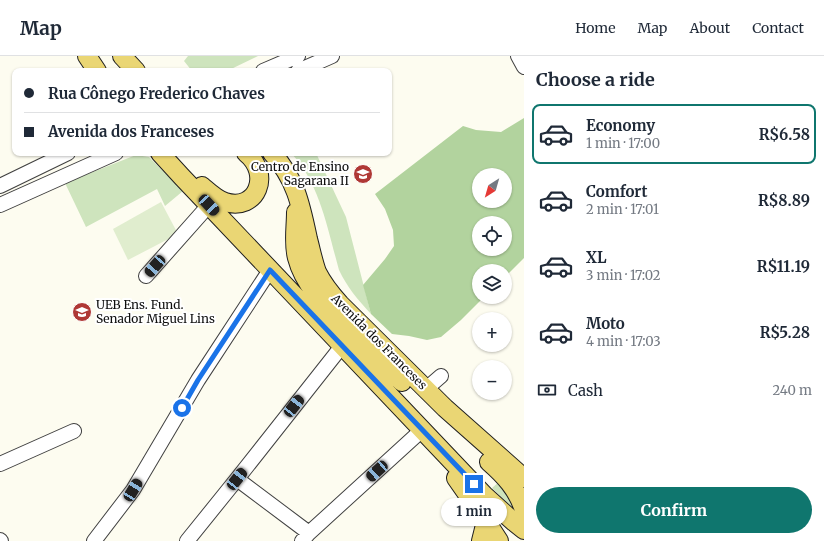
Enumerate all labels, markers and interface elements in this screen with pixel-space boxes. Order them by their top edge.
text: Map [20,16,62,40]
text: Home [575,19,616,37]
text: Map [638,19,667,37]
text: About [689,19,730,37]
text: Contact [752,19,804,37]
text: Choose a ride [536,68,655,91]
text: Rua Cônego Frederico Chaves [48,84,265,103]
icon: car [538,116,574,152]
text: Economy [586,116,655,135]
text: Avenida dos Franceses [48,122,214,141]
text: R$6.58 [759,125,810,144]
text: 1 min · 17:00 [586,135,660,152]
place label: Centro de Ensino Sagarana II [251,159,349,188]
school or university icon: Centro de Ensino Sagarana II [352,163,374,185]
north arrow [472,168,512,208]
map controls [472,168,512,400]
icon: car [538,182,574,218]
text: Comfort [586,182,647,201]
text: R$8.89 [758,191,810,210]
car [196,192,222,218]
text: 2 min · 17:01 [586,201,659,218]
button: locate [472,216,512,256]
icon: car [538,248,574,284]
text: XL [586,248,607,267]
car [143,253,167,279]
text: R$11.19 [757,257,810,276]
button: layers [472,264,512,304]
text: 3 min · 17:02 [586,267,661,284]
street label: Avenida dos Franceses [328,290,430,393]
place label: UEB Ens. Fund. Senador Miguel Lins [96,297,215,326]
school or university icon: UEB Ens. Fund. Senador Miguel Lins [71,301,93,323]
button: + [472,312,512,352]
icon: car [538,314,574,350]
text: Moto [586,314,625,333]
text: R$5.28 [760,323,810,342]
text: 4 min · 17:03 [586,333,661,350]
button: − [472,360,512,400]
icon: cash [536,379,558,401]
text: Cash [568,381,603,400]
text: 240 m [772,382,812,399]
car [282,393,306,419]
route start [173,399,191,417]
car [364,459,390,483]
car [225,466,249,492]
route end [465,475,483,493]
car [122,477,144,503]
button: Confirm [536,487,812,533]
callout: 1 min [441,498,507,526]
text: 1 min [456,503,492,520]

